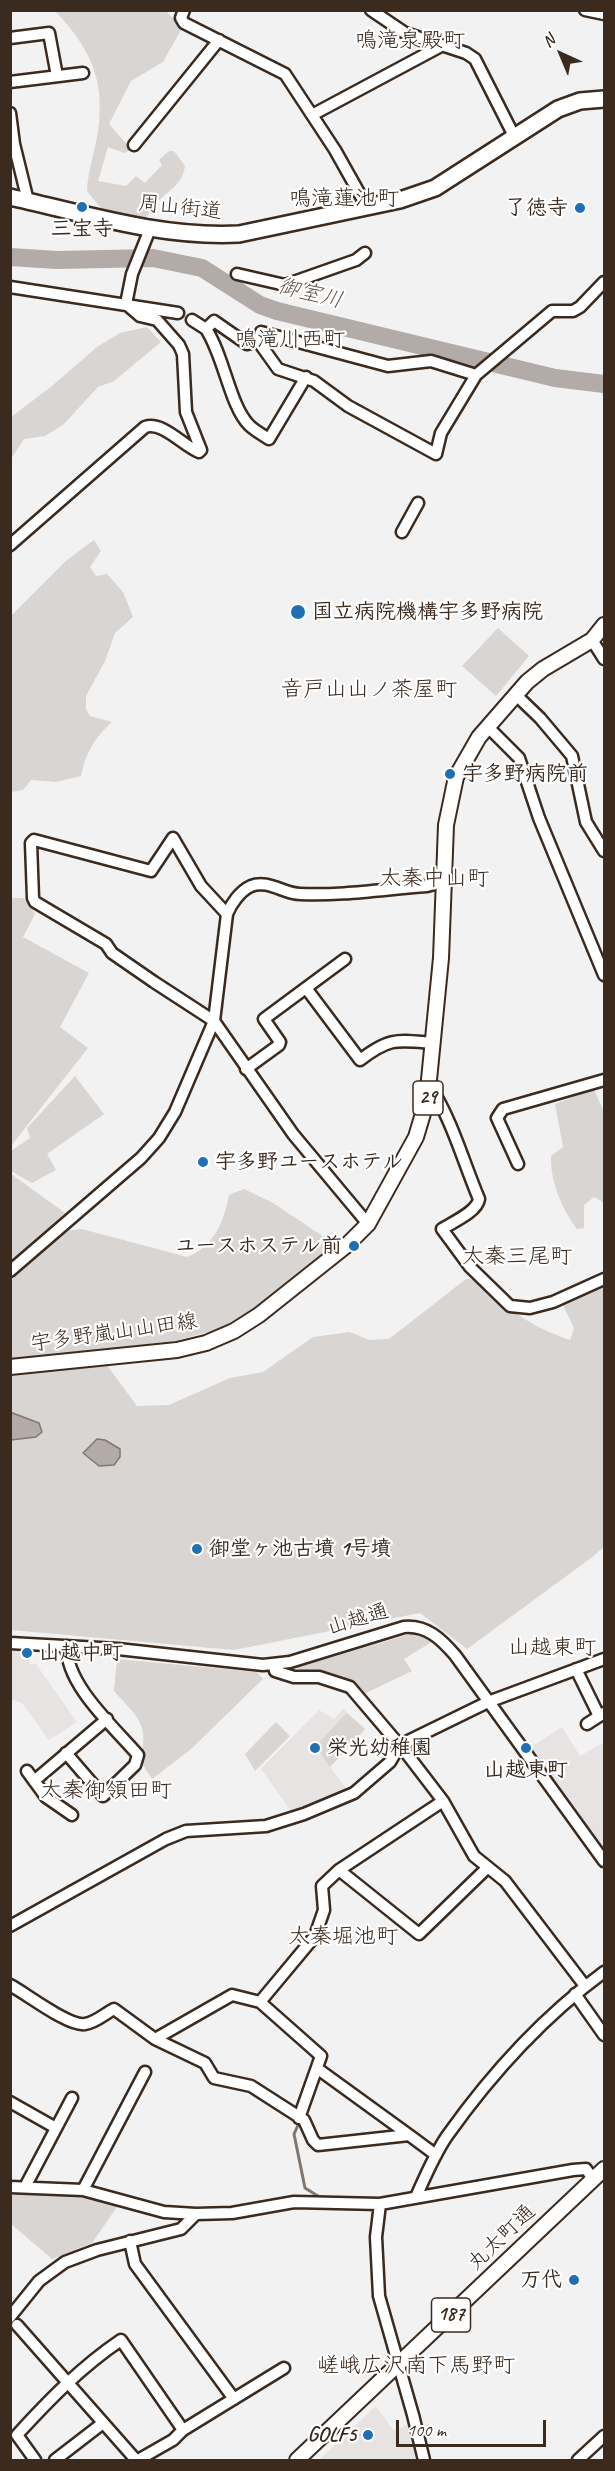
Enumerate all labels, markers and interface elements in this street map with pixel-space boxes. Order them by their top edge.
north arrow [531,24,591,84]
district label: 鳴滝泉殿町 [355,28,465,54]
text: N [538,30,559,52]
district label: 鳴滝蓮池町 [289,186,399,212]
street label: 周山街道 [137,191,223,225]
place label: 了徳寺 [505,195,568,221]
marker: 三宝寺 [75,200,89,214]
marker: 了徳寺 [573,201,587,215]
place label: 三宝寺 [51,216,113,242]
water label: 御室川 [275,273,345,315]
district label: 鳴滝川西町 [235,327,345,353]
place label: 国立病院機構宇多野病院 [312,599,543,625]
marker: 国立病院機構宇多野病院 [289,603,307,621]
district label: 音戸山山ノ茶屋町 [281,677,457,703]
place label: 宇多野病院前 [462,761,588,787]
marker: 宇多野病院前 [443,767,457,781]
district label: 太秦中山町 [379,866,489,892]
road number: 29 [413,1081,443,1115]
place label: 宇多野ユースホテル [215,1149,403,1175]
marker: 宇多野ユースホテル [196,1155,210,1169]
place label: ユースホステル前 [175,1233,342,1259]
marker: ユースホステル前 [347,1239,361,1253]
district label: 太秦三尾町 [462,1244,572,1270]
street label: 宇多野嵐山山田線 [29,1309,199,1357]
place label: 御堂ヶ池古墳 1号墳 [209,1536,392,1562]
marker: 御堂ヶ池古墳 1号墳 [190,1542,204,1556]
street label: 山越通 [324,1599,392,1641]
district label: 山越東町 [508,1635,596,1661]
place label: 山越中町 [39,1640,123,1666]
marker: 山越中町 [20,1646,34,1660]
place label: 栄光幼稚園 [327,1735,432,1761]
marker: 栄光幼稚園 [308,1741,322,1755]
marker: 山越東町 [519,1741,533,1755]
place label: 山越東町 [484,1757,568,1783]
district label: 太秦御領田町 [40,1778,172,1804]
district label: 太秦堀池町 [288,1924,398,1950]
street label: 丸太町通 [463,2200,541,2276]
place label: 万代 [520,2267,562,2293]
marker: 万代 [567,2273,581,2287]
road number: 187 [432,2298,470,2332]
district label: 嵯峨広沢南下馬野町 [317,2353,515,2379]
scale bar [399,2408,549,2446]
text: 100 m [407,2419,446,2441]
place label: GOLF5 [307,2422,356,2448]
marker: GOLF5 [361,2428,375,2442]

